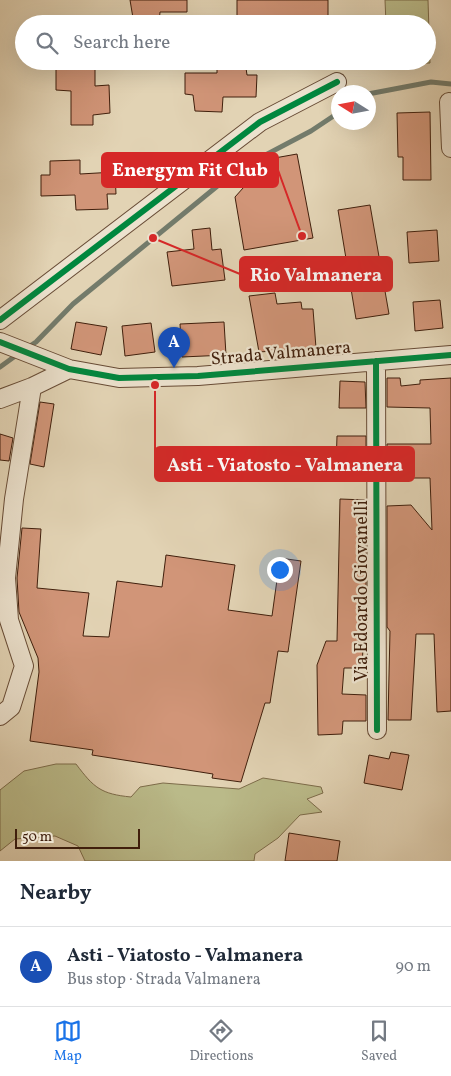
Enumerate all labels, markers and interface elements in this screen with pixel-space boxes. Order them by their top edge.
search box [15,15,436,70]
icon: search [33,29,61,57]
text: Search here [73,30,170,56]
north arrow [331,85,376,130]
callout: Energym Fit Club [102,153,278,187]
text: Energym Fit Club [112,158,268,184]
callout: Rio Valmanera [240,257,392,291]
text: Rio Valmanera [250,263,382,289]
pin: A [158,327,190,368]
street label: Strada Valmanera [210,335,352,373]
callout: Asti - Viatosto - Valmanera [155,447,414,481]
text: Asti - Viatosto - Valmanera [167,453,403,479]
street label: Via Edoardo Giovanelli [350,500,375,682]
your location [267,557,293,583]
scale bar [15,826,140,849]
text: 50 m [22,828,52,847]
text: Nearby [20,879,91,908]
text: Asti - Viatosto - Valmanera [67,943,303,969]
text: A [30,956,42,978]
text: 90 m [395,956,431,978]
text: Bus stop · Strada Valmanera [67,969,261,991]
tab: Map [54,1017,82,1066]
tab: Directions [189,1017,254,1066]
tab: Saved [361,1017,397,1066]

